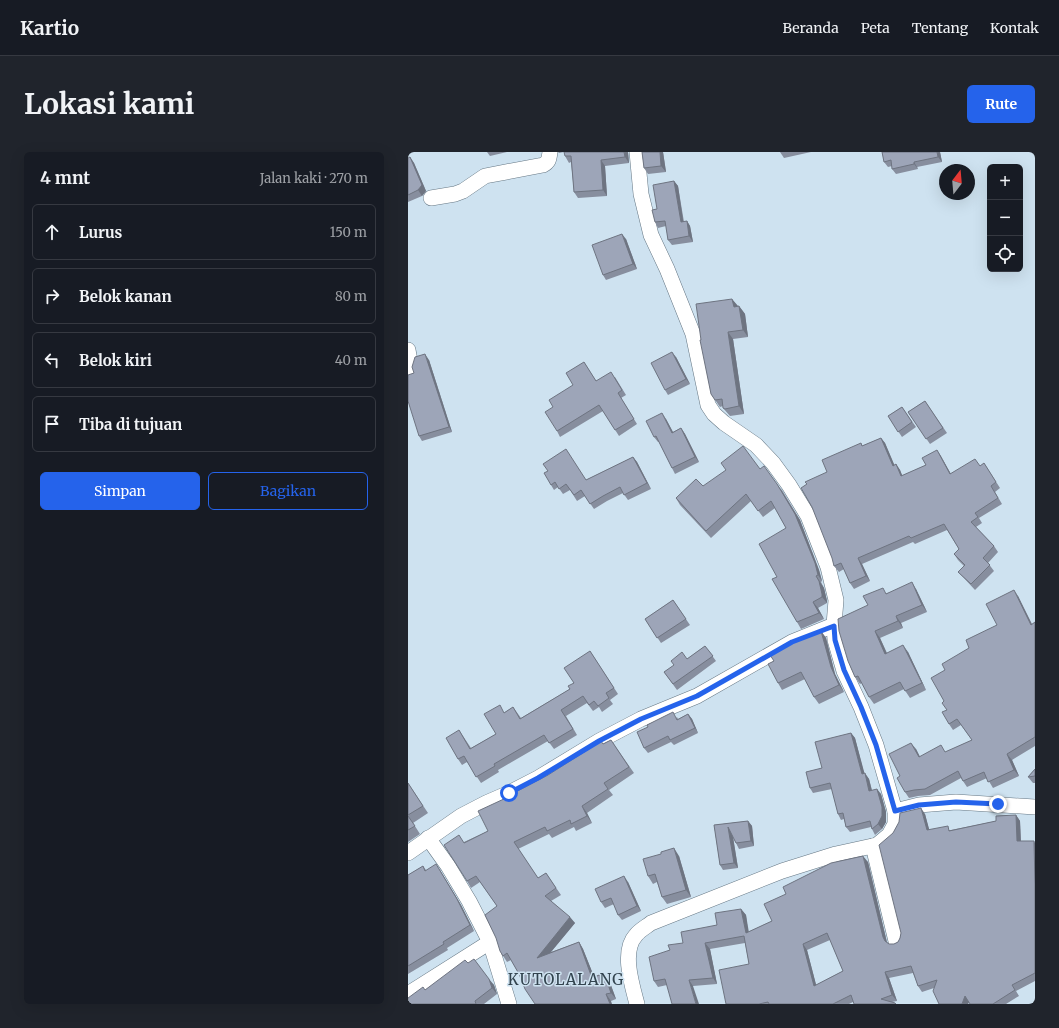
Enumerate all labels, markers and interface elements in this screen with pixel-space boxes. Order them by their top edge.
text: Kartio [20,16,79,40]
text: Beranda [783,19,839,37]
text: Peta [861,19,890,37]
text: Tentang [912,19,968,37]
text: Kontak [990,19,1039,37]
button: Rute [967,85,1035,123]
text: Lokasi kami [24,86,194,122]
north arrow [939,164,975,200]
map controls [987,164,1023,272]
button: + [987,164,1023,200]
text: 4 mnt [40,167,90,189]
text: Jalan kaki · 270 m [260,170,368,187]
button: − [987,200,1023,236]
icon: ahead [41,221,63,243]
text: Lurus [79,223,122,242]
text: 150 m [330,224,367,241]
button: locate [987,236,1023,272]
icon: right [41,285,63,307]
text: Belok kanan [79,287,172,306]
text: 80 m [335,288,367,305]
icon: left [41,349,63,371]
text: Belok kiri [79,351,152,370]
text: 40 m [335,352,367,369]
icon: arrive [41,413,63,435]
text: Tiba di tujuan [79,415,182,434]
button: Simpan [40,472,200,510]
button: Bagikan [208,472,368,510]
route start [500,784,518,802]
route end [989,795,1007,813]
district label: KUTOLALANG [508,970,624,989]

